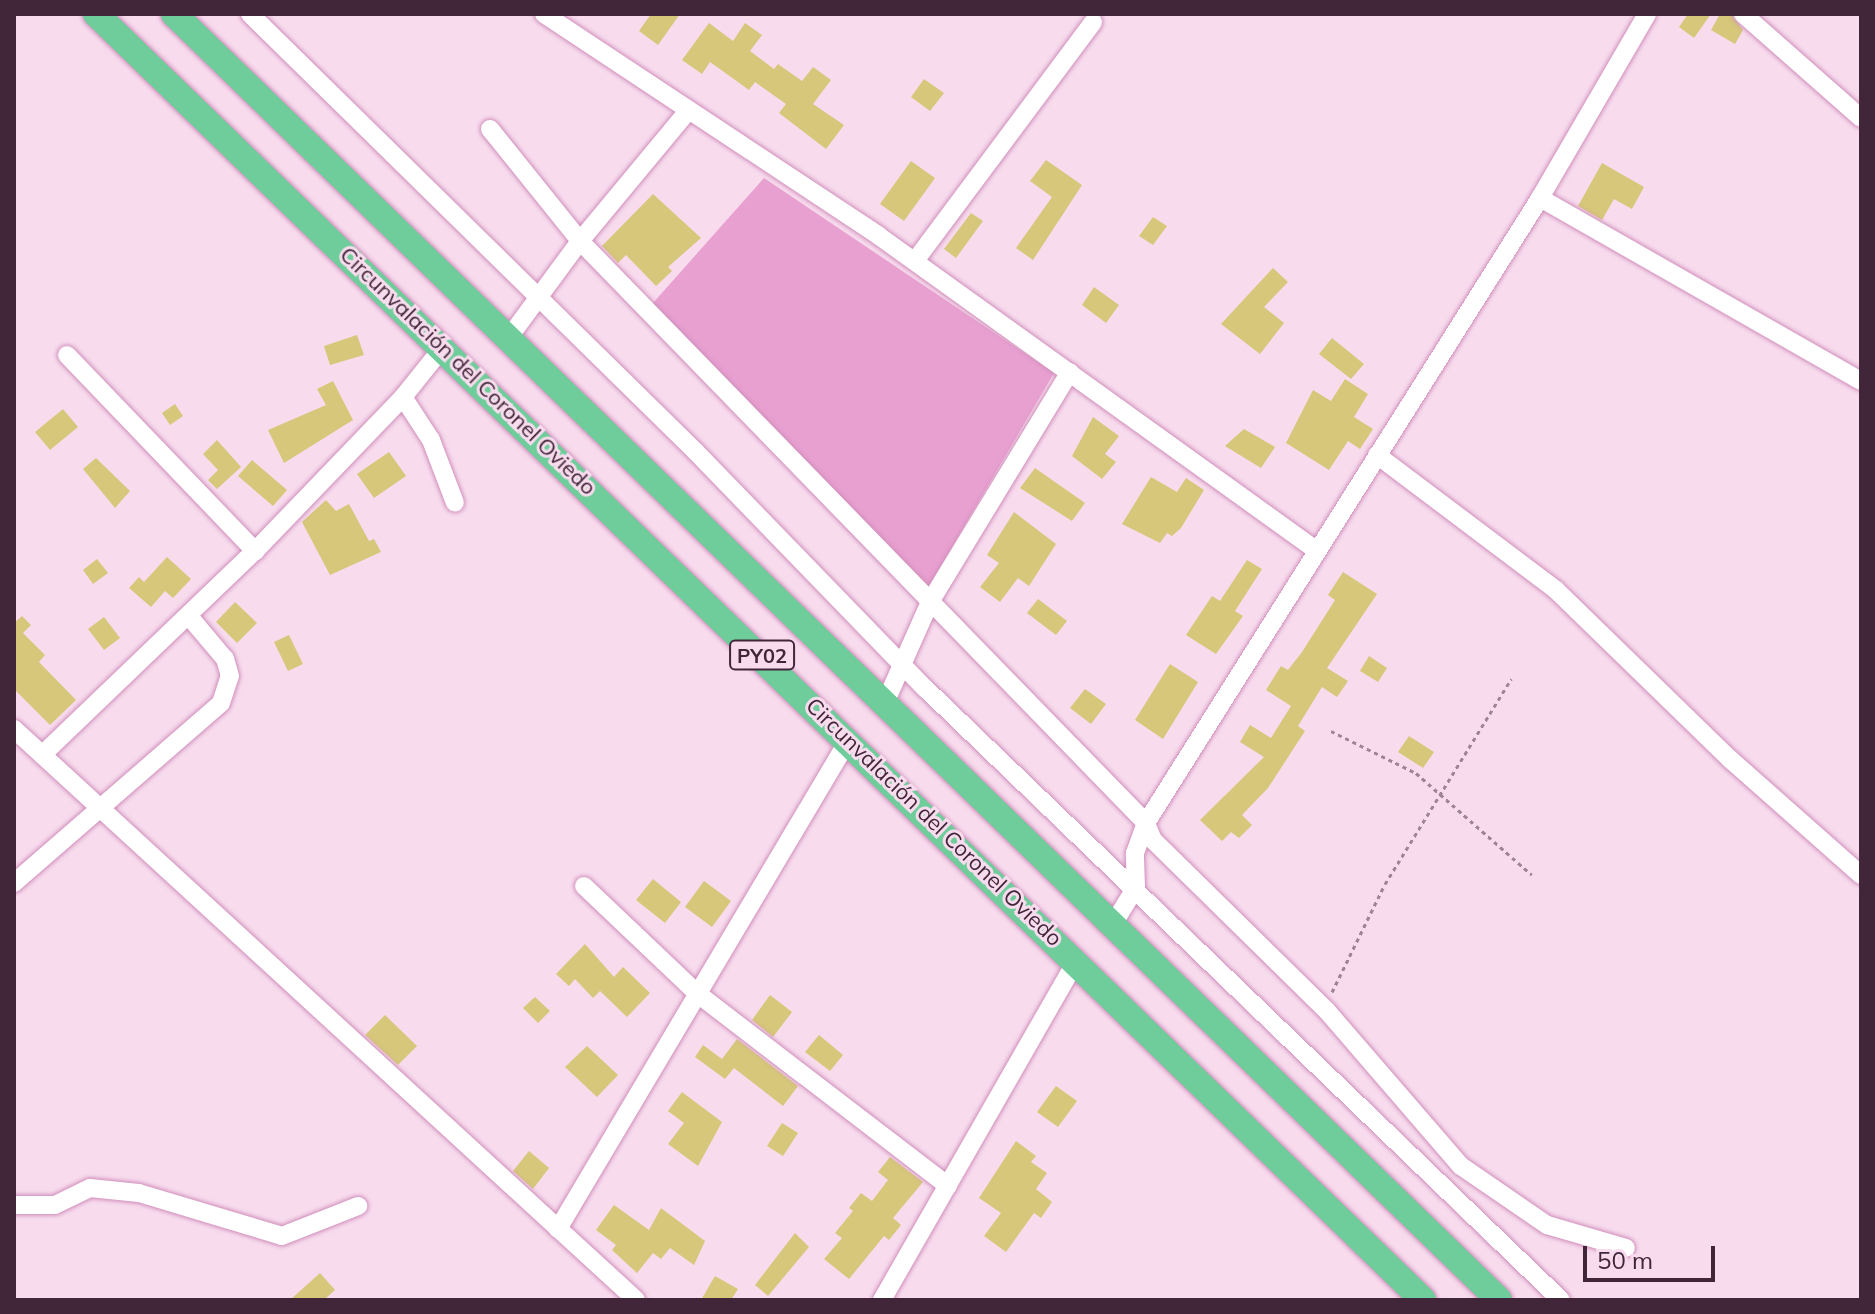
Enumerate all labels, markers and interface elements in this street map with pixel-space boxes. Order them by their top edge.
street label: Circunvalación del Coronel Oviedo [334,241,602,501]
road number: PY02 [728,639,796,671]
street label: Circunvalación del Coronel Oviedo [800,692,1068,952]
scale bar [1587,1230,1719,1280]
text: 50 m [1597,1245,1653,1275]

